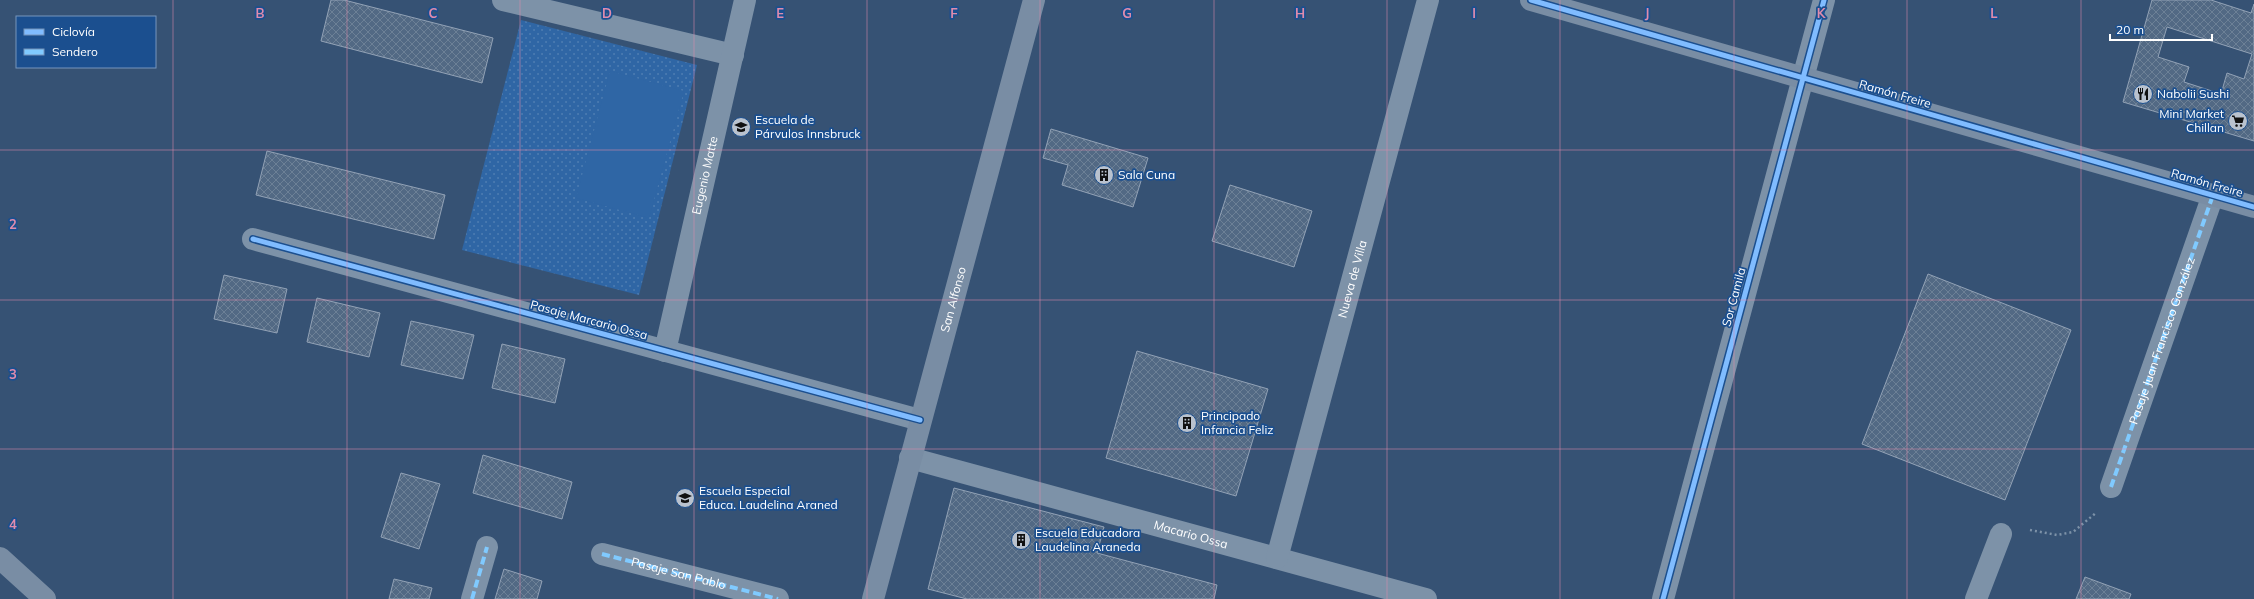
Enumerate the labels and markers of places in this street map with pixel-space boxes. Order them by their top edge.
restaurant icon: Nabolii Sushi [2132,83,2154,105]
place label: Nabolii Sushi [2157,86,2229,101]
place label: Mini Market Chillan [2159,106,2224,135]
supermarket icon: Mini Market Chillan [2227,110,2249,132]
place label: Escuela de Párvulos Innsbruck [755,112,861,141]
school or university icon: Escuela de Párvulos Innsbruck [730,116,752,138]
building icon: Sala Cuna [1093,164,1115,186]
place label: Sala Cuna [1118,167,1175,182]
place label: Principado Infancia Feliz [1201,408,1273,437]
building icon: Principado Infancia Feliz [1176,412,1198,434]
place label: Escuela Especial Educa. Laudelina Araned [699,483,838,512]
school or university icon: Escuela Especial Educa. Laudelina Araned [674,487,696,509]
place label: Escuela Educadora Laudelina Araneda [1035,525,1141,554]
building icon: Escuela Educadora Laudelina Araneda [1010,529,1032,551]

